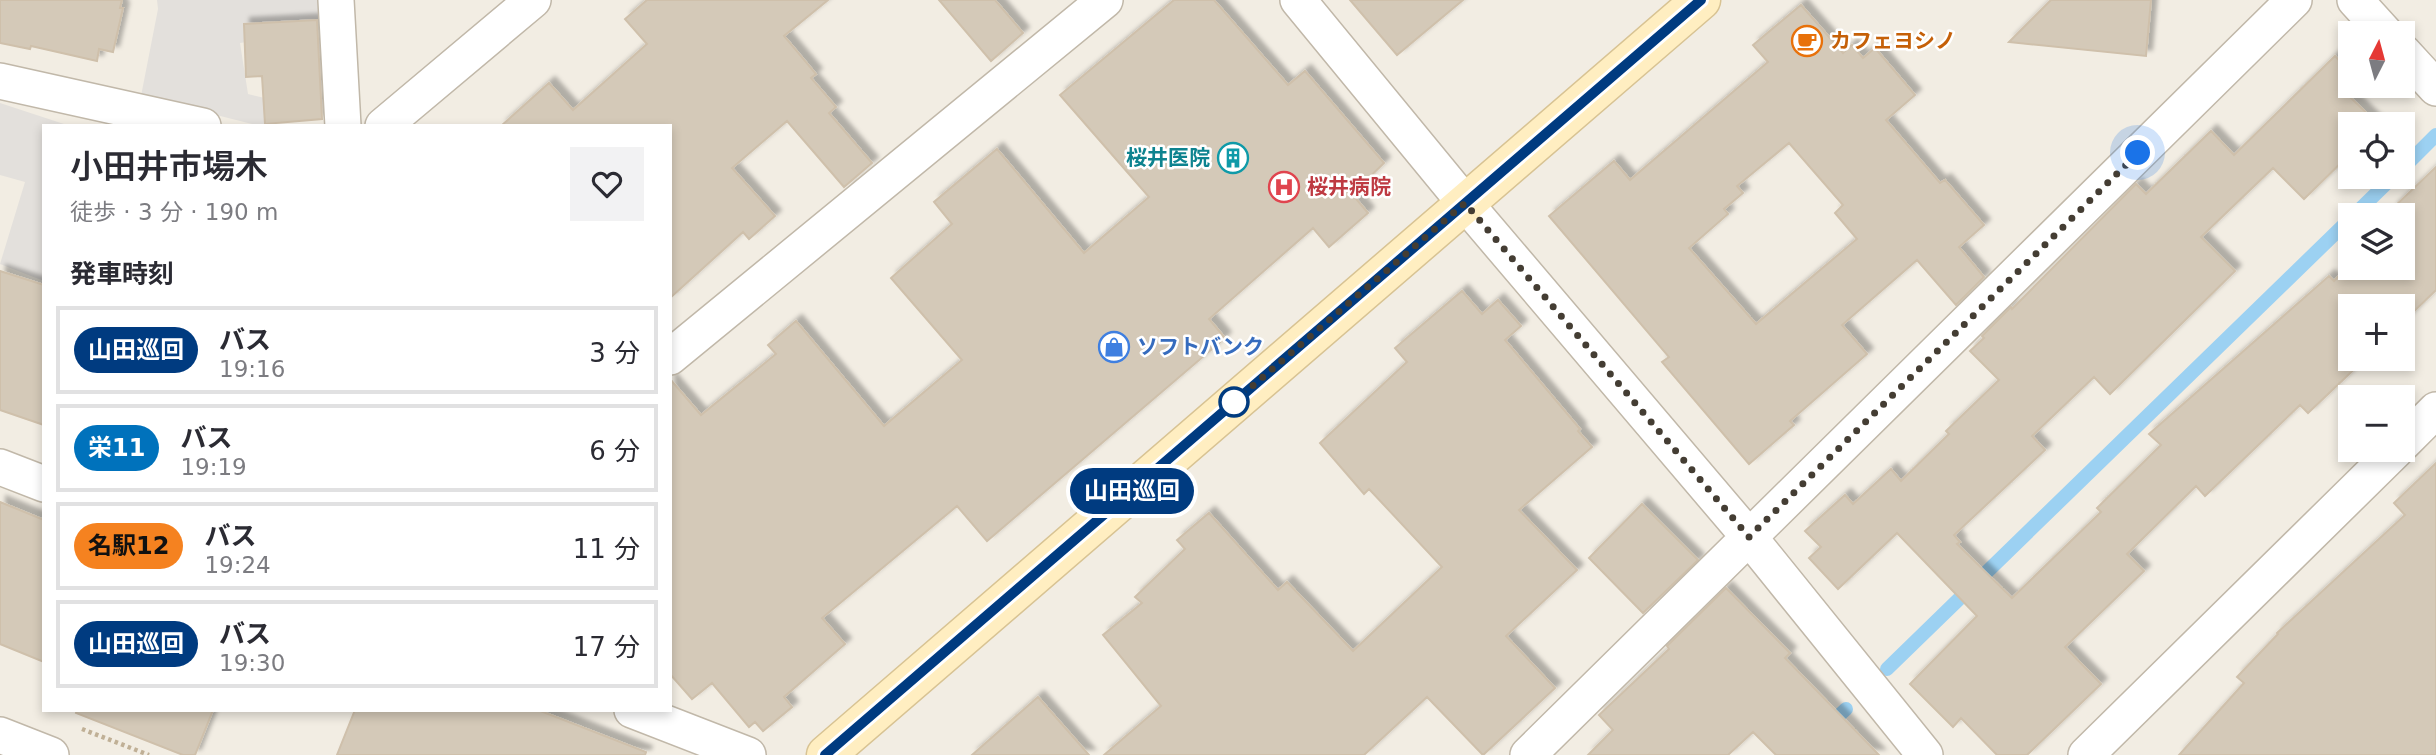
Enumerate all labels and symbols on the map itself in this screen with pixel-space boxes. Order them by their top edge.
north arrow [2338,21,2415,98]
cafe icon: カフェヨシノ [1790,24,1824,58]
place label: カフェヨシノ [1830,29,1956,53]
your location [2120,135,2155,170]
building icon: 桜井医院 [1216,141,1250,175]
place label: 桜井医院 [1126,146,1210,170]
hospital icon: 桜井病院 [1267,170,1301,204]
place label: 桜井病院 [1307,175,1391,199]
shop icon: ソフトバンク [1097,330,1131,364]
place label: ソフトバンク [1137,335,1264,359]
unlabelled marker [1219,387,1249,417]
line badge: 山田巡回 [1083,468,1181,514]

